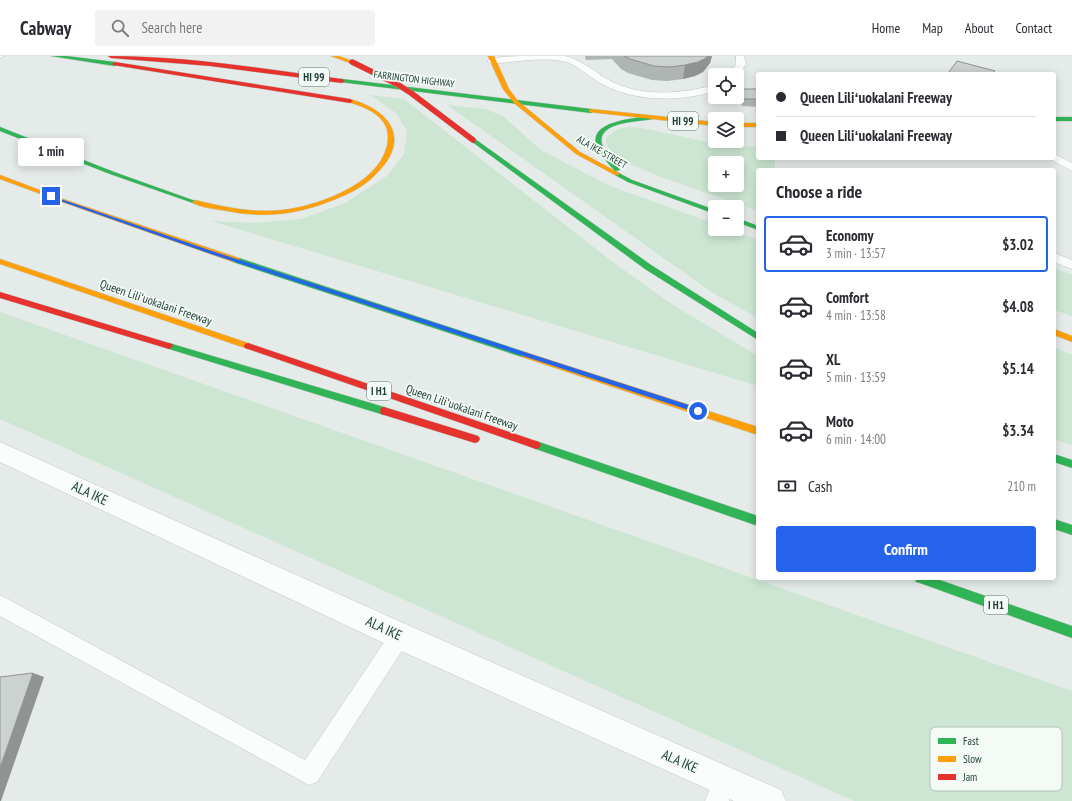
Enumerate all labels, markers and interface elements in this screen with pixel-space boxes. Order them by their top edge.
search box [95,10,375,46]
text: Cabway [20,16,71,40]
icon: search [109,17,131,39]
text: Search here [141,18,202,37]
text: Home [872,19,900,37]
text: Map [922,19,943,37]
text: About [965,19,994,37]
text: Contact [1016,19,1052,37]
road number: HI 99 [299,68,329,86]
street label: FARRINGTON HIGHWAY [373,68,456,90]
map controls [708,68,744,236]
button: locate [708,68,744,104]
text: Queen Liliʻuokalani Freeway [800,88,952,107]
road number: HI 99 [668,112,698,130]
button: layers [708,112,744,148]
text: Queen Liliʻuokalani Freeway [800,126,952,145]
street label: ALA IKE STREET [575,132,630,172]
callout: 1 min [18,138,84,166]
text: 1 min [38,143,64,160]
button: + [708,156,744,192]
text: Choose a ride [776,180,862,203]
route end [42,187,60,205]
button: − [708,200,744,236]
icon: car [778,226,814,262]
text: Economy [826,226,874,245]
text: $3.02 [1002,235,1034,254]
text: 3 min · 13:57 [826,245,886,262]
street label: Queen Liliʻuokalani Freeway [98,276,214,328]
icon: car [778,288,814,324]
text: Comfort [826,288,869,307]
text: $4.08 [1002,297,1034,316]
text: 4 min · 13:58 [826,307,886,324]
icon: car [778,350,814,386]
text: XL [826,350,840,369]
text: $5.14 [1002,359,1034,378]
text: 5 min · 13:59 [826,369,886,386]
street label: Queen Liliʻuokalani Freeway [404,381,520,433]
road number: I H1 [367,382,391,400]
route start [689,402,707,420]
icon: car [778,412,814,448]
text: Moto [826,412,854,431]
text: $3.34 [1002,421,1034,440]
text: 6 min · 14:00 [826,431,886,448]
icon: cash [776,475,798,497]
street label: ALA IKE [69,477,111,509]
text: Cash [808,477,832,496]
text: 210 m [1007,478,1036,495]
button: Confirm [776,526,1036,572]
road number: I H1 [984,596,1008,614]
street label: ALA IKE [363,612,405,644]
legend [930,727,1062,791]
text: Fast [963,734,979,748]
street label: ALA IKE [659,745,701,777]
text: Slow [963,752,982,766]
text: Jam [962,770,977,784]

